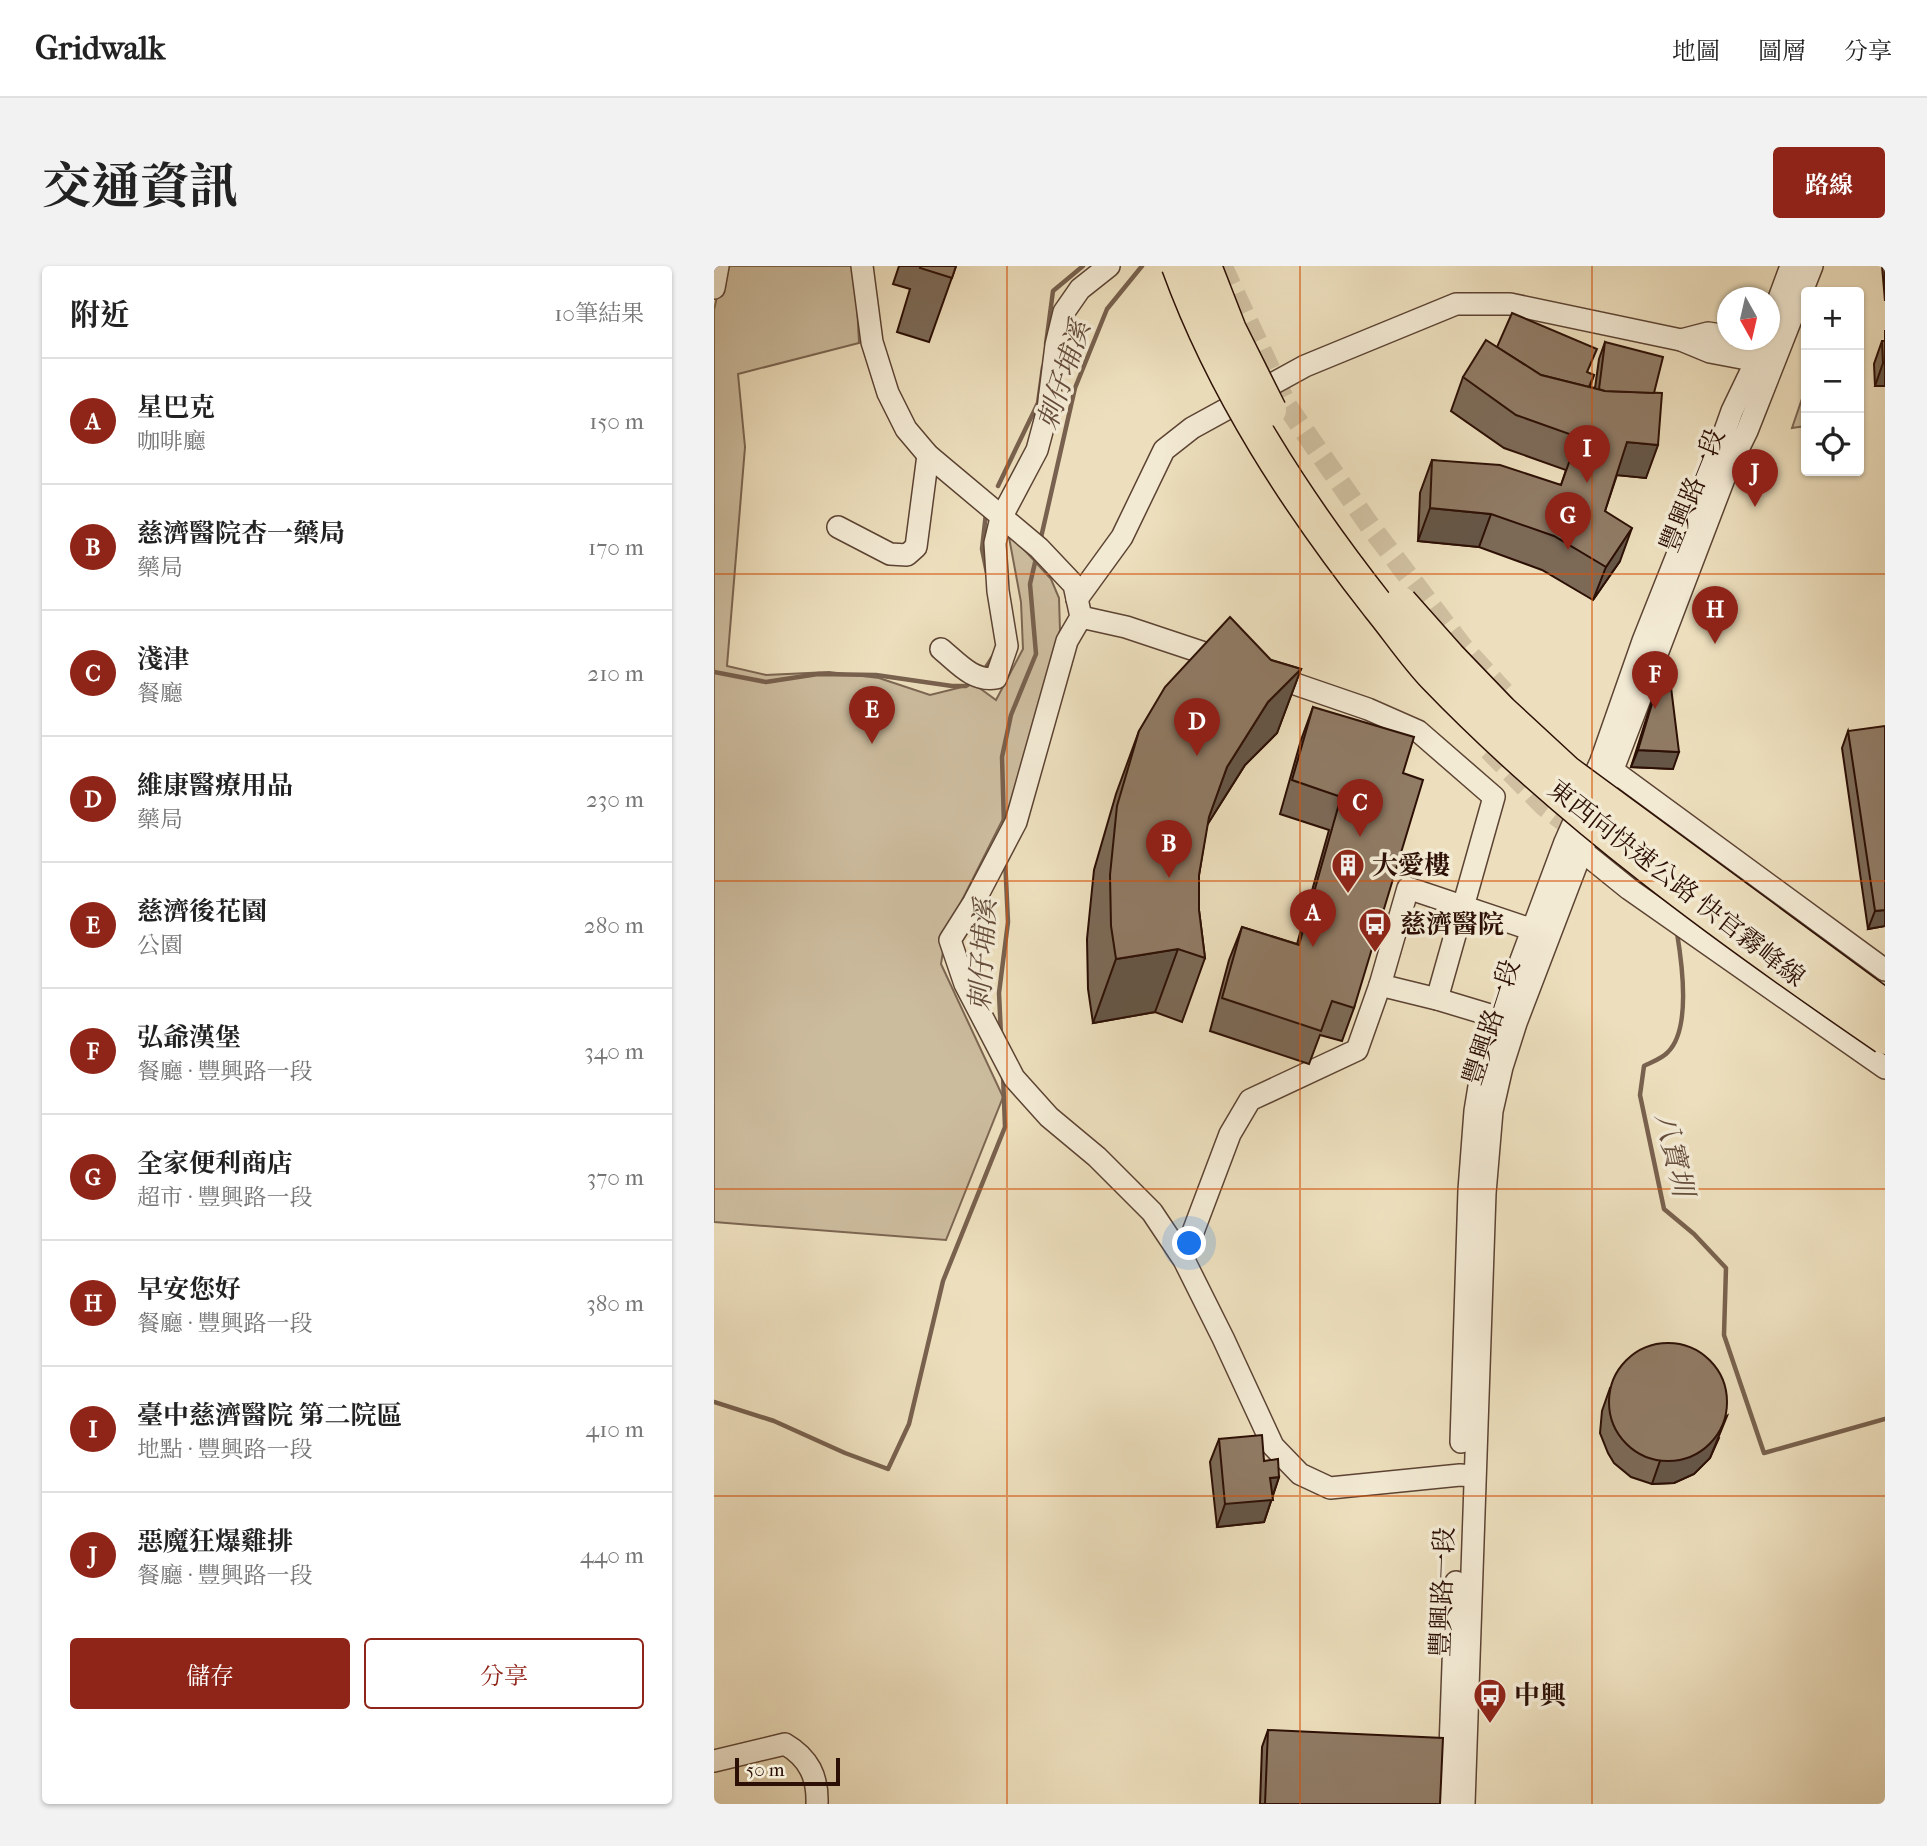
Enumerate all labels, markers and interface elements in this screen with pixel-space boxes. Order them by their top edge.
text: Gridwalk [35,29,165,68]
text: 地圖 [1672,37,1720,65]
text: 圖層 [1758,37,1806,65]
text: 分享 [1844,37,1892,65]
button: 路線 [1773,147,1885,218]
text: 交通資訊 [42,158,238,216]
north arrow [1717,287,1780,350]
map controls [1801,287,1864,476]
button: + [1801,287,1864,350]
text: 附近 [70,298,130,333]
text: 10筆結果 [554,300,644,327]
water label: 刺仔埔溪 [1030,314,1097,434]
button: − [1801,350,1864,413]
text: 星巴克 [137,392,215,423]
text: A [86,408,100,435]
text: 150 m [589,408,644,435]
button: locate [1801,413,1864,476]
street label: 豐興路一段 [1654,424,1731,556]
pin: I [1564,425,1610,483]
text: 咖啡廳 [137,428,206,455]
pin: J [1732,449,1778,507]
pin: G [1545,492,1591,550]
text: 慈濟醫院杏一藥局 [137,518,345,549]
text: B [86,534,100,561]
text: 170 m [588,534,644,561]
text: 藥局 [137,554,183,581]
pin: H [1692,586,1738,644]
text: 淺津 [137,644,189,675]
pin: F [1632,651,1678,709]
text: C [85,660,101,687]
text: 210 m [587,660,644,687]
text: 餐廳 [137,680,183,707]
pin: E [849,686,895,744]
pin: D [1174,698,1220,756]
text: 維康醫療用品 [137,770,293,801]
street label: 東西向快速公路 快官霧峰線 [1542,773,1811,993]
pin: C [1337,779,1383,837]
text: D [84,786,102,813]
text: 230 m [586,786,644,813]
text: 藥局 [137,806,183,833]
pin: B [1146,820,1192,878]
building icon: 大愛樓 [1329,846,1367,895]
place label: 大愛樓 [1372,850,1450,881]
pin: A [1290,889,1336,947]
water label: 刺仔埔溪 [963,895,1002,1012]
text: 慈濟後花園 [137,896,267,927]
bus stop icon: 慈濟醫院 [1356,905,1394,954]
place label: 慈濟醫院 [1400,909,1504,940]
text: E [86,912,100,939]
text: 280 m [584,912,644,939]
text: 公園 [137,932,183,959]
street label: 豐興路一段 [1457,956,1526,1089]
text: 弘爺漢堡 [137,1022,241,1053]
text: F [87,1038,99,1065]
text: 340 m [584,1038,644,1065]
text: 餐廳 · 豐興路一段 [137,1058,313,1085]
water label: 八寶圳 [1649,1109,1701,1203]
text: 全家便利商店 [137,1148,293,1179]
text: G [85,1164,101,1191]
text: 370 m [587,1164,644,1191]
text: 超市 · 豐興路一段 [137,1184,313,1211]
your location [1172,1226,1206,1260]
text: 早安您好 [137,1274,241,1305]
text: H [84,1290,102,1317]
text: 380 m [586,1290,644,1317]
text: 餐廳 · 豐興路一段 [137,1310,313,1337]
text: 臺中慈濟醫院 第二院區 [137,1400,403,1431]
text: I [89,1416,97,1443]
text: 410 m [586,1416,644,1443]
text: 地點 · 豐興路一段 [137,1436,313,1463]
text: 惡魔狂爆雞排 [137,1526,293,1557]
street label: 豐興路一段 [1425,1527,1460,1658]
text: J [89,1542,97,1569]
text: 440 m [580,1542,644,1569]
text: 餐廳 · 豐興路一段 [137,1562,313,1589]
button: 儲存 [70,1638,350,1709]
button: 分享 [364,1638,644,1709]
bus stop icon: 中興 [1471,1676,1509,1725]
place label: 中興 [1514,1680,1566,1711]
scale bar [735,1755,840,1787]
text: 50 m [746,1759,785,1781]

